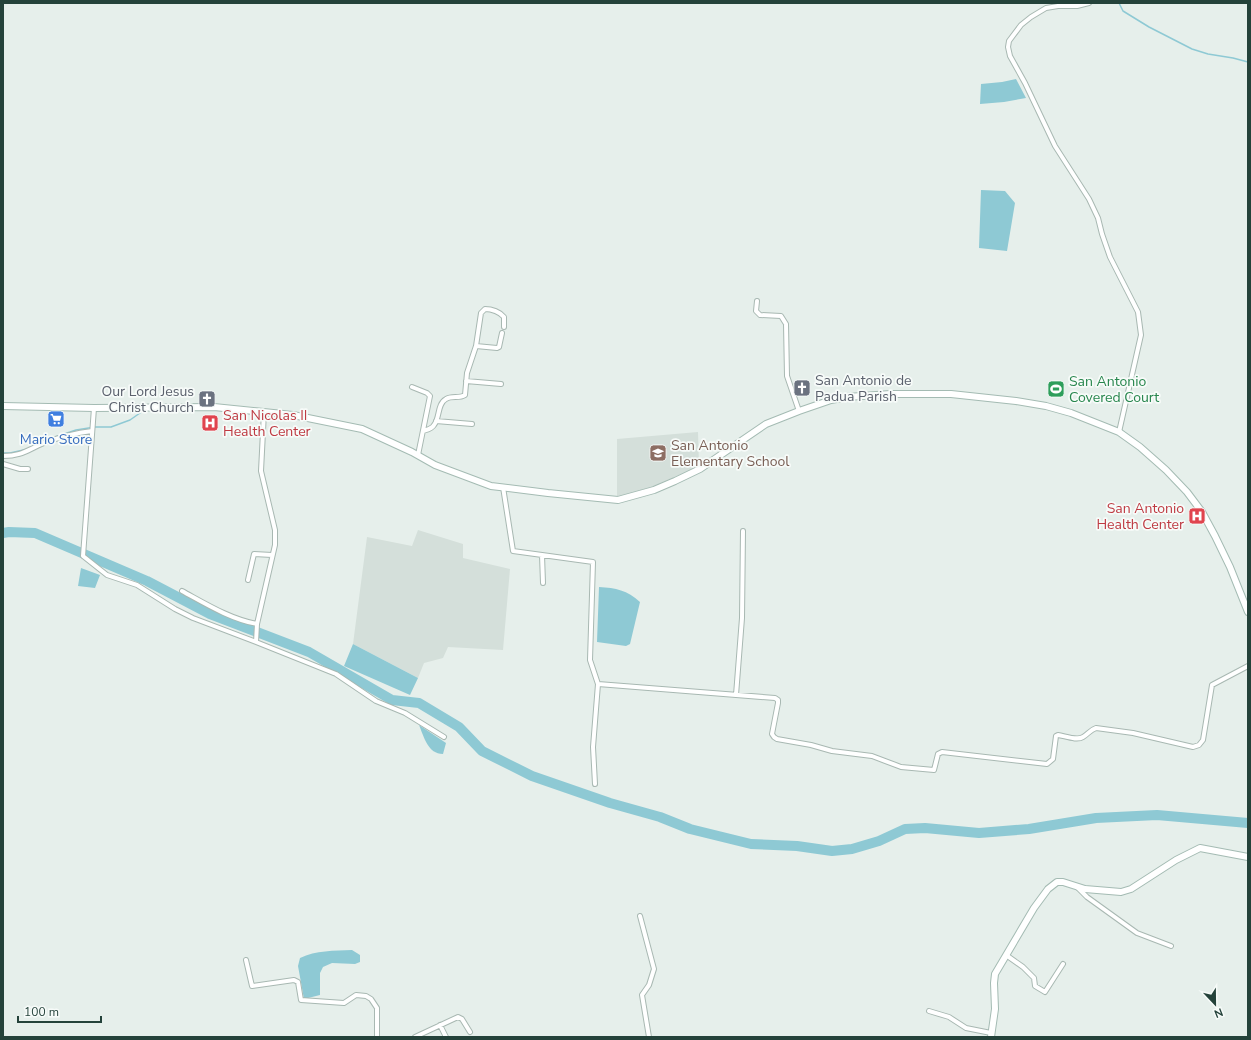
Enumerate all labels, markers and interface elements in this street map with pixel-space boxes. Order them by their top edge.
place label: San Antonio de Padua Parish [815,371,912,406]
place label: San Antonio Covered Court [1069,372,1159,407]
church icon: San Antonio de Padua Parish [792,378,812,398]
sports icon: San Antonio Covered Court [1046,379,1066,399]
place label: Our Lord Jesus Christ Church [101,382,194,417]
church icon: Our Lord Jesus Christ Church [197,389,217,409]
place label: San Nicolas II Health Center [223,406,311,441]
supermarket icon: Mario Store [46,409,66,429]
hospital icon: San Nicolas II Health Center [200,413,220,433]
place label: Mario Store [20,430,92,449]
place label: San Antonio Elementary School [671,436,790,471]
school or university icon: San Antonio Elementary School [648,443,668,463]
place label: San Antonio Health Center [1096,499,1184,534]
hospital icon: San Antonio Health Center [1187,506,1207,526]
north arrow [1195,984,1235,1024]
scale bar [18,998,101,1024]
text: 100 m [24,1004,59,1020]
text: N [1212,1004,1225,1021]

